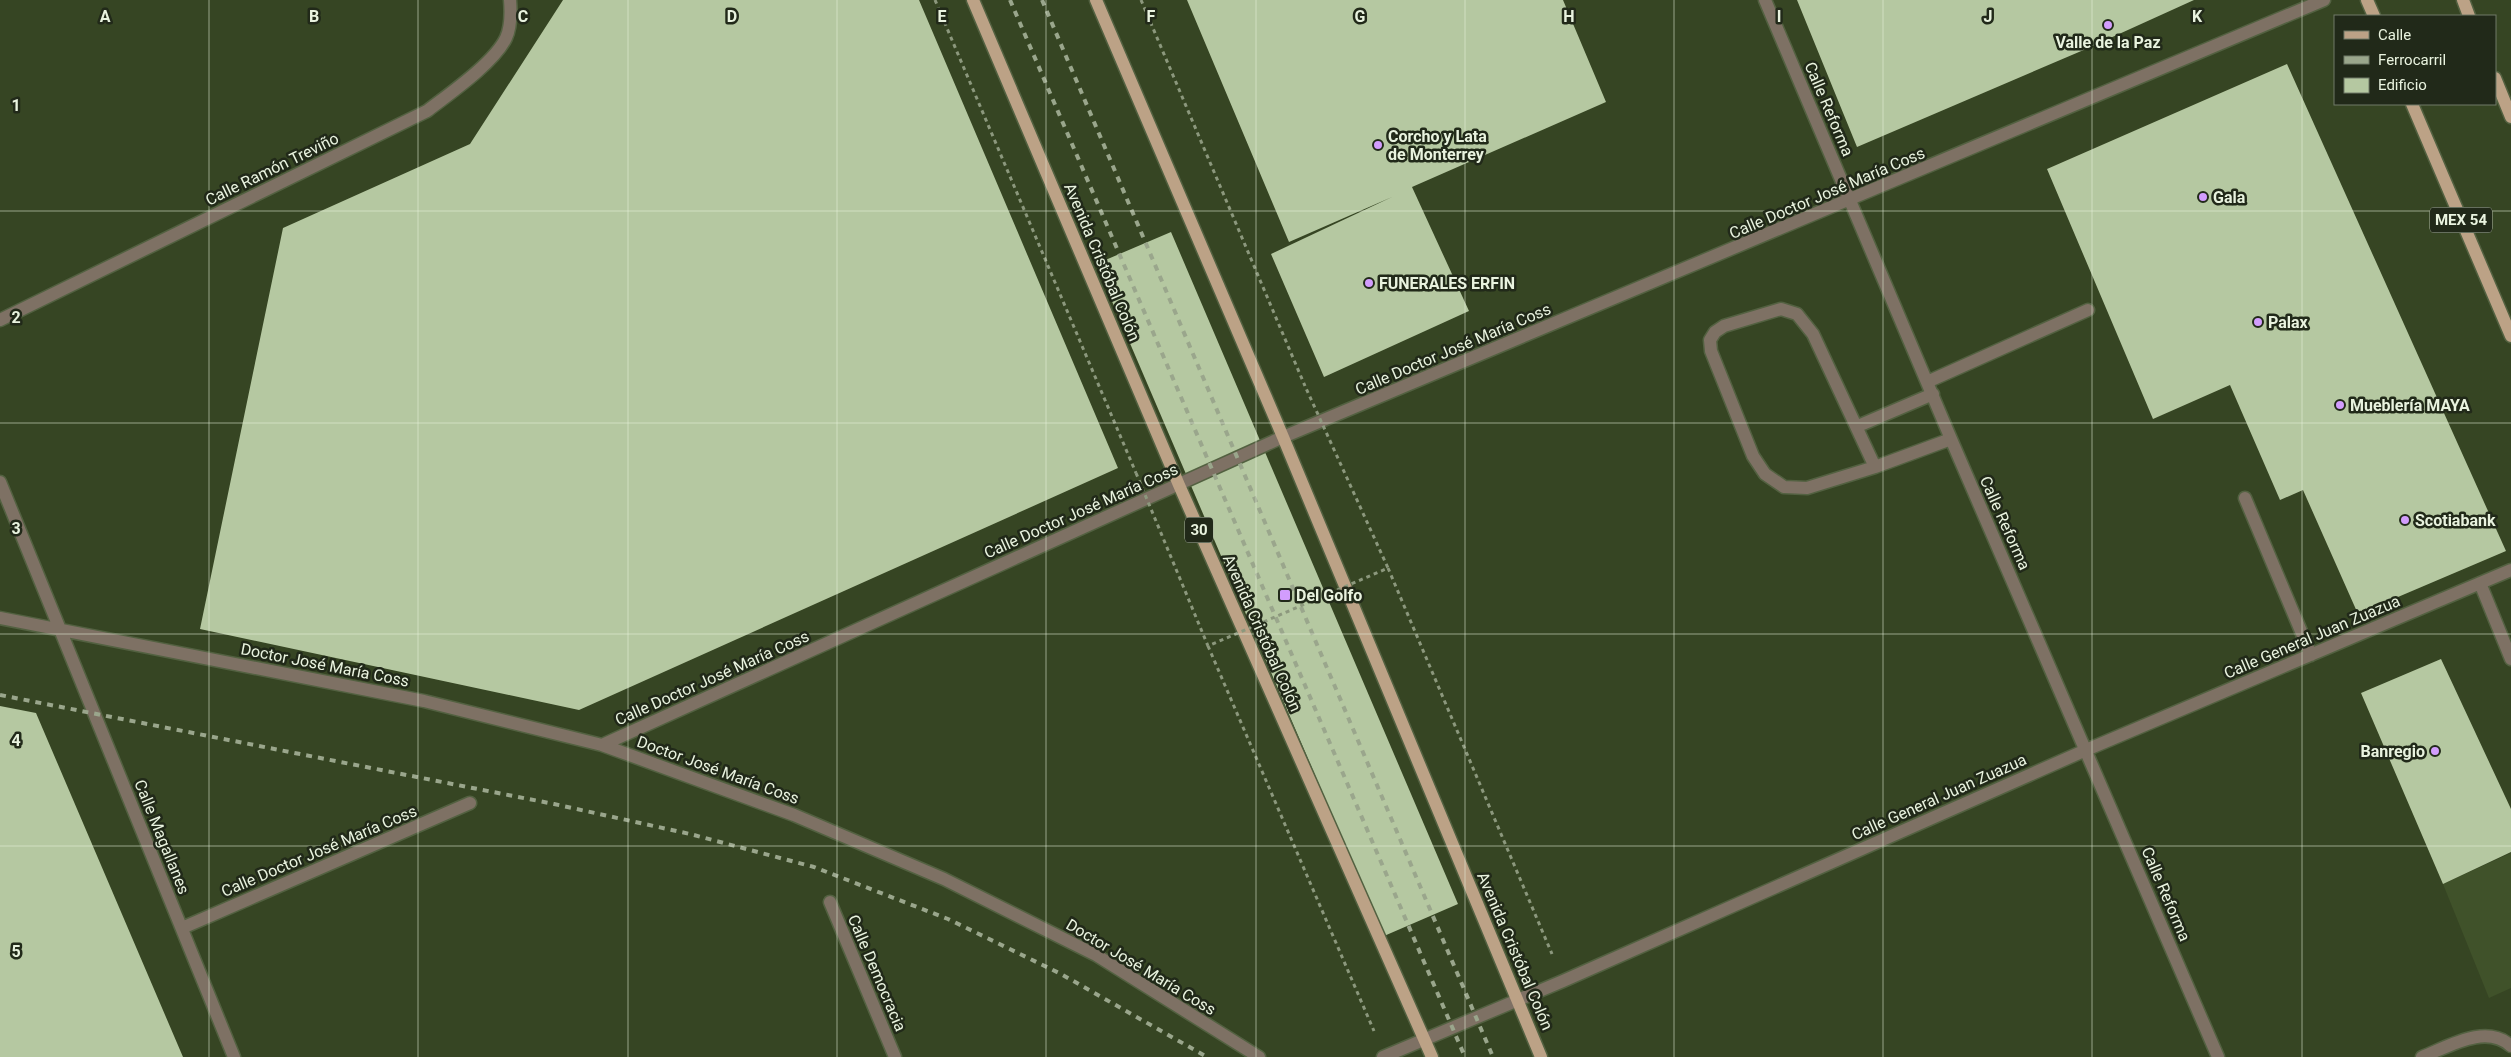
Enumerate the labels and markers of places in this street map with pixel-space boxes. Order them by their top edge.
marker: Valle de la Paz [2102,19,2114,31]
place label: Valle de la Paz [2055,33,2161,52]
place label: Corcho y Lata de Monterrey [1388,127,1487,164]
marker: Corcho y Lata de Monterrey [1372,139,1384,151]
place label: Gala [2213,188,2246,207]
marker: Gala [2197,191,2209,203]
place label: FUNERALES ERFIN [1379,274,1515,293]
marker: FUNERALES ERFIN [1363,277,1375,289]
place label: Palax [2268,313,2309,332]
marker: Palax [2252,316,2264,328]
place label: Mueblería MAYA [2350,396,2470,415]
marker: Mueblería MAYA [2334,399,2346,411]
place label: Scotiabank [2415,511,2496,530]
marker: Scotiabank [2399,514,2411,526]
place label: Del Golfo [1296,586,1362,605]
marker: Del Golfo [1278,588,1292,602]
place label: Banregio [2361,742,2425,761]
marker: Banregio [2429,745,2441,757]

